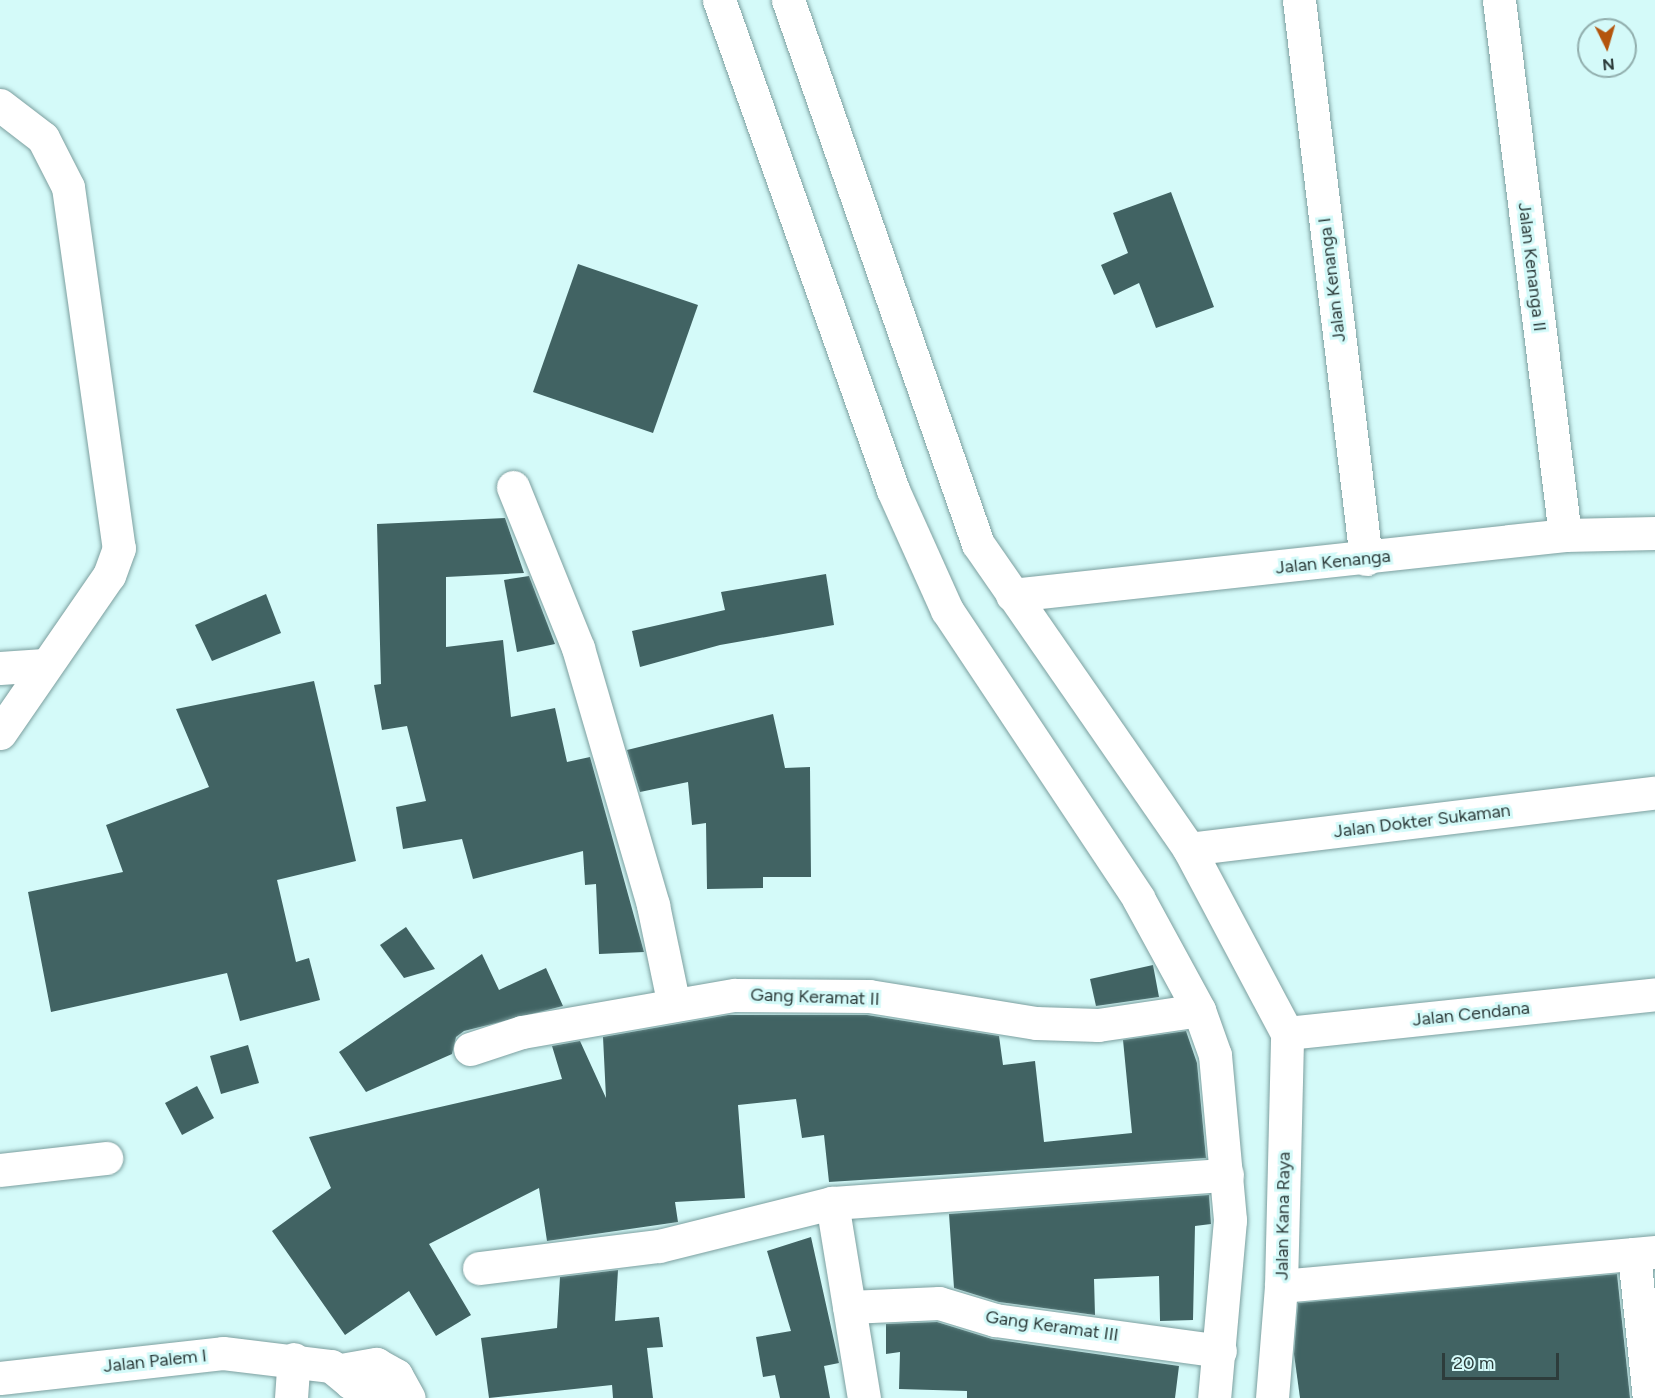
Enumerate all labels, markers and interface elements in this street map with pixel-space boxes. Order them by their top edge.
north arrow [1577,18,1637,78]
text: N [1601,54,1615,74]
street label: Jalan Kenanga II [1513,201,1551,333]
street label: Jalan Kenanga I [1314,217,1350,343]
street label: Jalan Kenanga [1274,545,1392,579]
street label: Jalan Dokter Sukaman [1332,799,1512,843]
street label: Gang Keramat II [750,984,880,1010]
street label: Jalan Cendana [1411,997,1531,1031]
street label: Jalan Kana Raya [1271,1152,1295,1280]
street label: Gang Keramat III [984,1306,1120,1346]
scale bar [1445,1341,1562,1379]
street label: Jalan Palem I [102,1345,208,1377]
text: 20 m [1453,1352,1494,1374]

